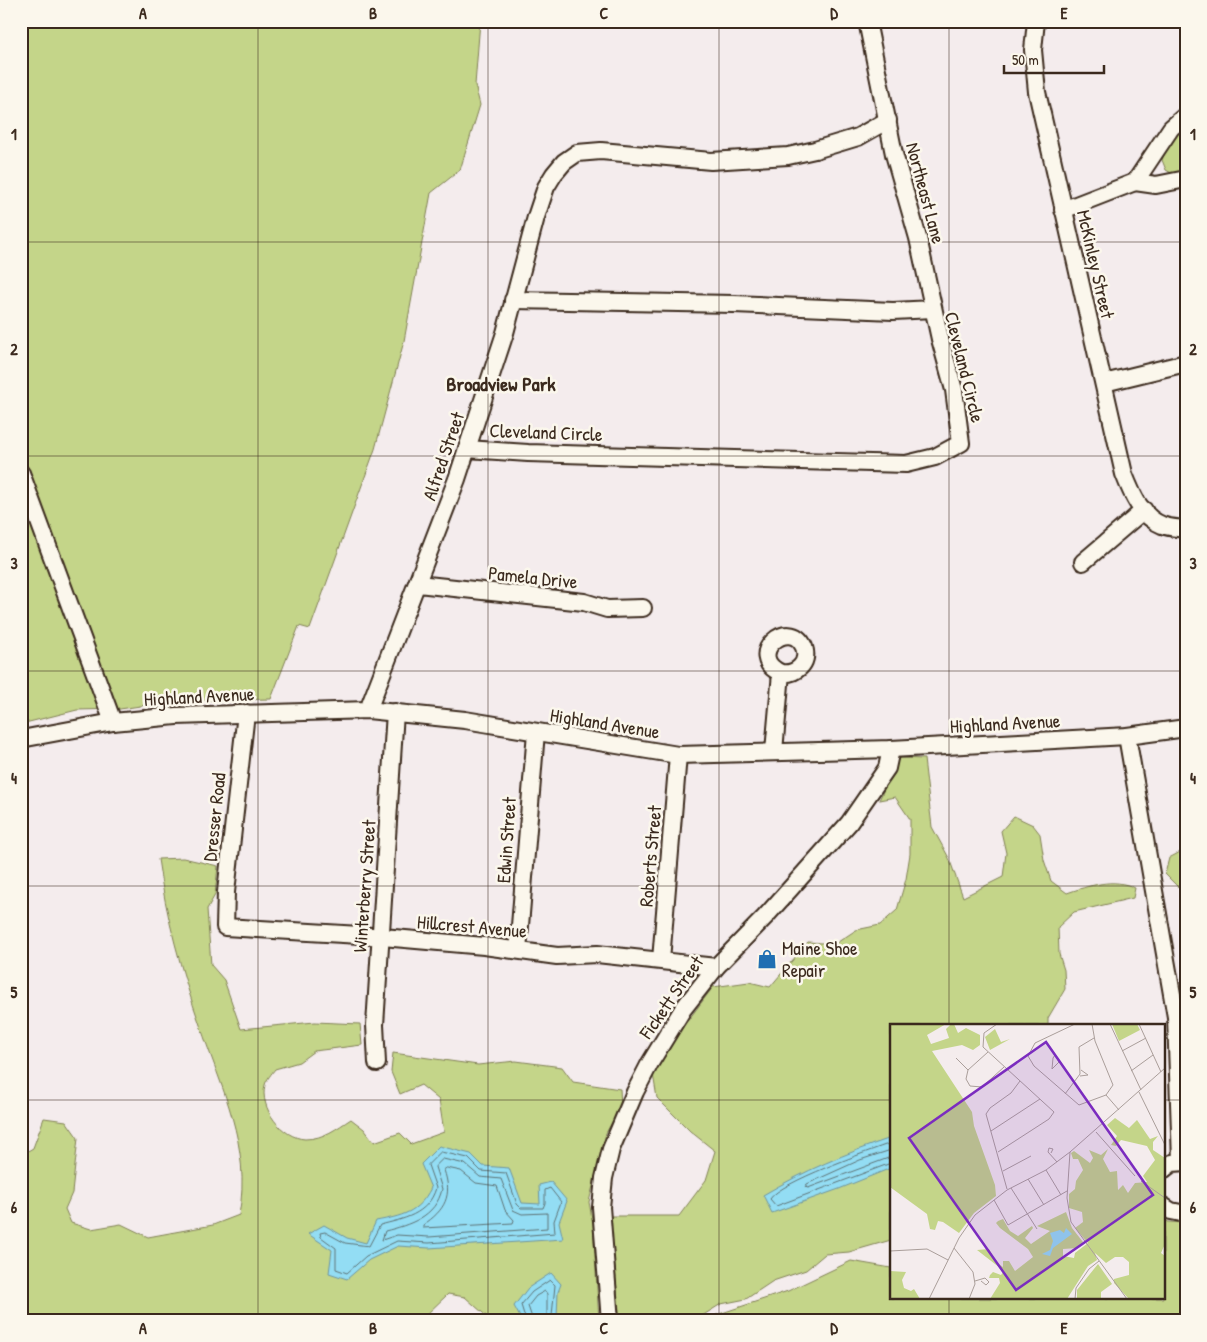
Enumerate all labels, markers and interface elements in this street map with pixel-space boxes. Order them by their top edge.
text: A [139,2,147,24]
text: B [369,2,377,24]
text: C [600,2,609,24]
text: D [830,2,838,24]
text: E [1060,2,1068,24]
scale bar [1004,42,1104,74]
text: 50 m [1012,49,1039,70]
text: 1 [11,123,17,145]
text: 1 [1190,123,1196,145]
street label: Northeast Lane [900,140,952,247]
street label: McKinley Street [1071,207,1121,321]
street label: Cleveland Circle [939,309,991,425]
text: 2 [10,338,18,360]
text: 2 [1189,338,1197,360]
district label: Broadview Park [446,370,556,397]
street label: Alfred Street [416,408,470,504]
street label: Cleveland Circle [489,417,603,447]
text: 3 [10,552,18,574]
text: 3 [1189,552,1197,574]
street label: Pamela Drive [487,559,579,595]
street label: Highland Avenue [143,680,255,712]
street label: Highland Avenue [548,702,662,745]
street label: Highland Avenue [949,707,1061,739]
text: 4 [11,767,17,789]
text: 4 [1190,767,1196,789]
street label: Dresser Road [196,771,232,863]
street label: Edwin Street [490,796,522,884]
street label: Roberts Street [633,804,667,908]
street label: Winterberry Street [346,818,382,953]
street label: Hillcrest Avenue [416,908,528,944]
place label: Maine Shoe Repair [782,935,858,983]
shop icon: Maine Shoe Repair [756,948,778,970]
street label: Fickett Street [632,950,709,1045]
text: 5 [11,981,18,1003]
text: 5 [1190,981,1197,1003]
inset map [890,1024,1164,1300]
text: 6 [11,1196,18,1218]
text: 6 [1190,1196,1197,1218]
text: A [139,1317,147,1339]
text: B [369,1317,377,1339]
text: C [600,1317,609,1339]
text: D [830,1317,838,1339]
text: E [1060,1317,1068,1339]

